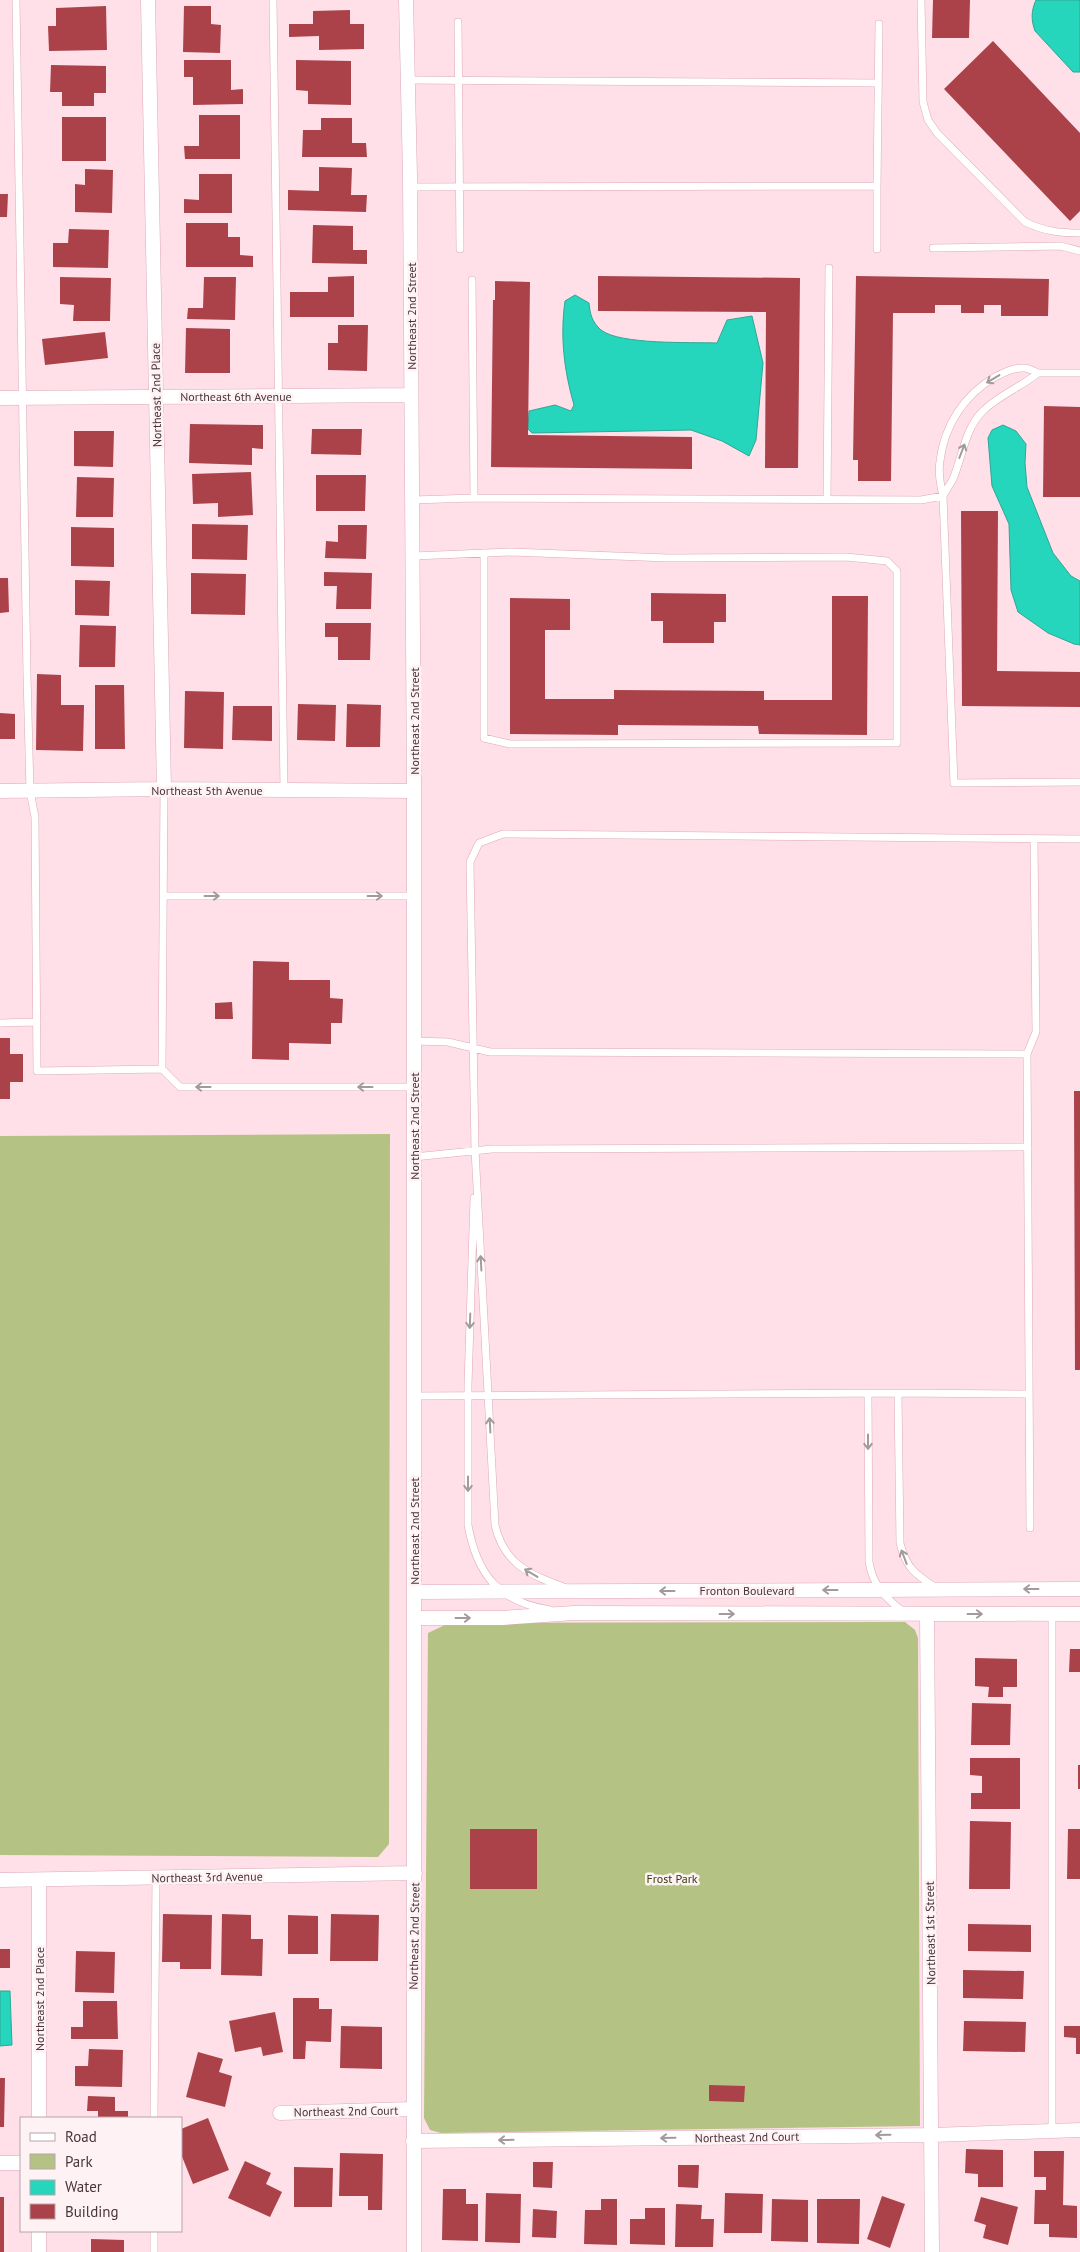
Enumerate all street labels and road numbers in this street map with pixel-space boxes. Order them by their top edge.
street label: Northeast 2nd Street [404,262,419,370]
street label: Northeast 2nd Place [148,343,164,447]
street label: Northeast 6th Avenue [180,389,292,404]
street label: Northeast 2nd Street [407,667,422,775]
street label: Northeast 5th Avenue [151,783,263,798]
street label: Northeast 2nd Street [407,1072,422,1180]
street label: Northeast 2nd Street [407,1477,422,1585]
street label: Fronton Boulevard [700,1583,794,1598]
street label: Northeast 3rd Avenue [151,1869,263,1885]
street label: Northeast 1st Street [922,1881,938,1985]
street label: Northeast 2nd Street [406,1882,422,1990]
street label: Northeast 2nd Place [32,1947,47,2051]
street label: Northeast 2nd Court [294,2103,398,2119]
street label: Northeast 2nd Court [695,2129,799,2145]

